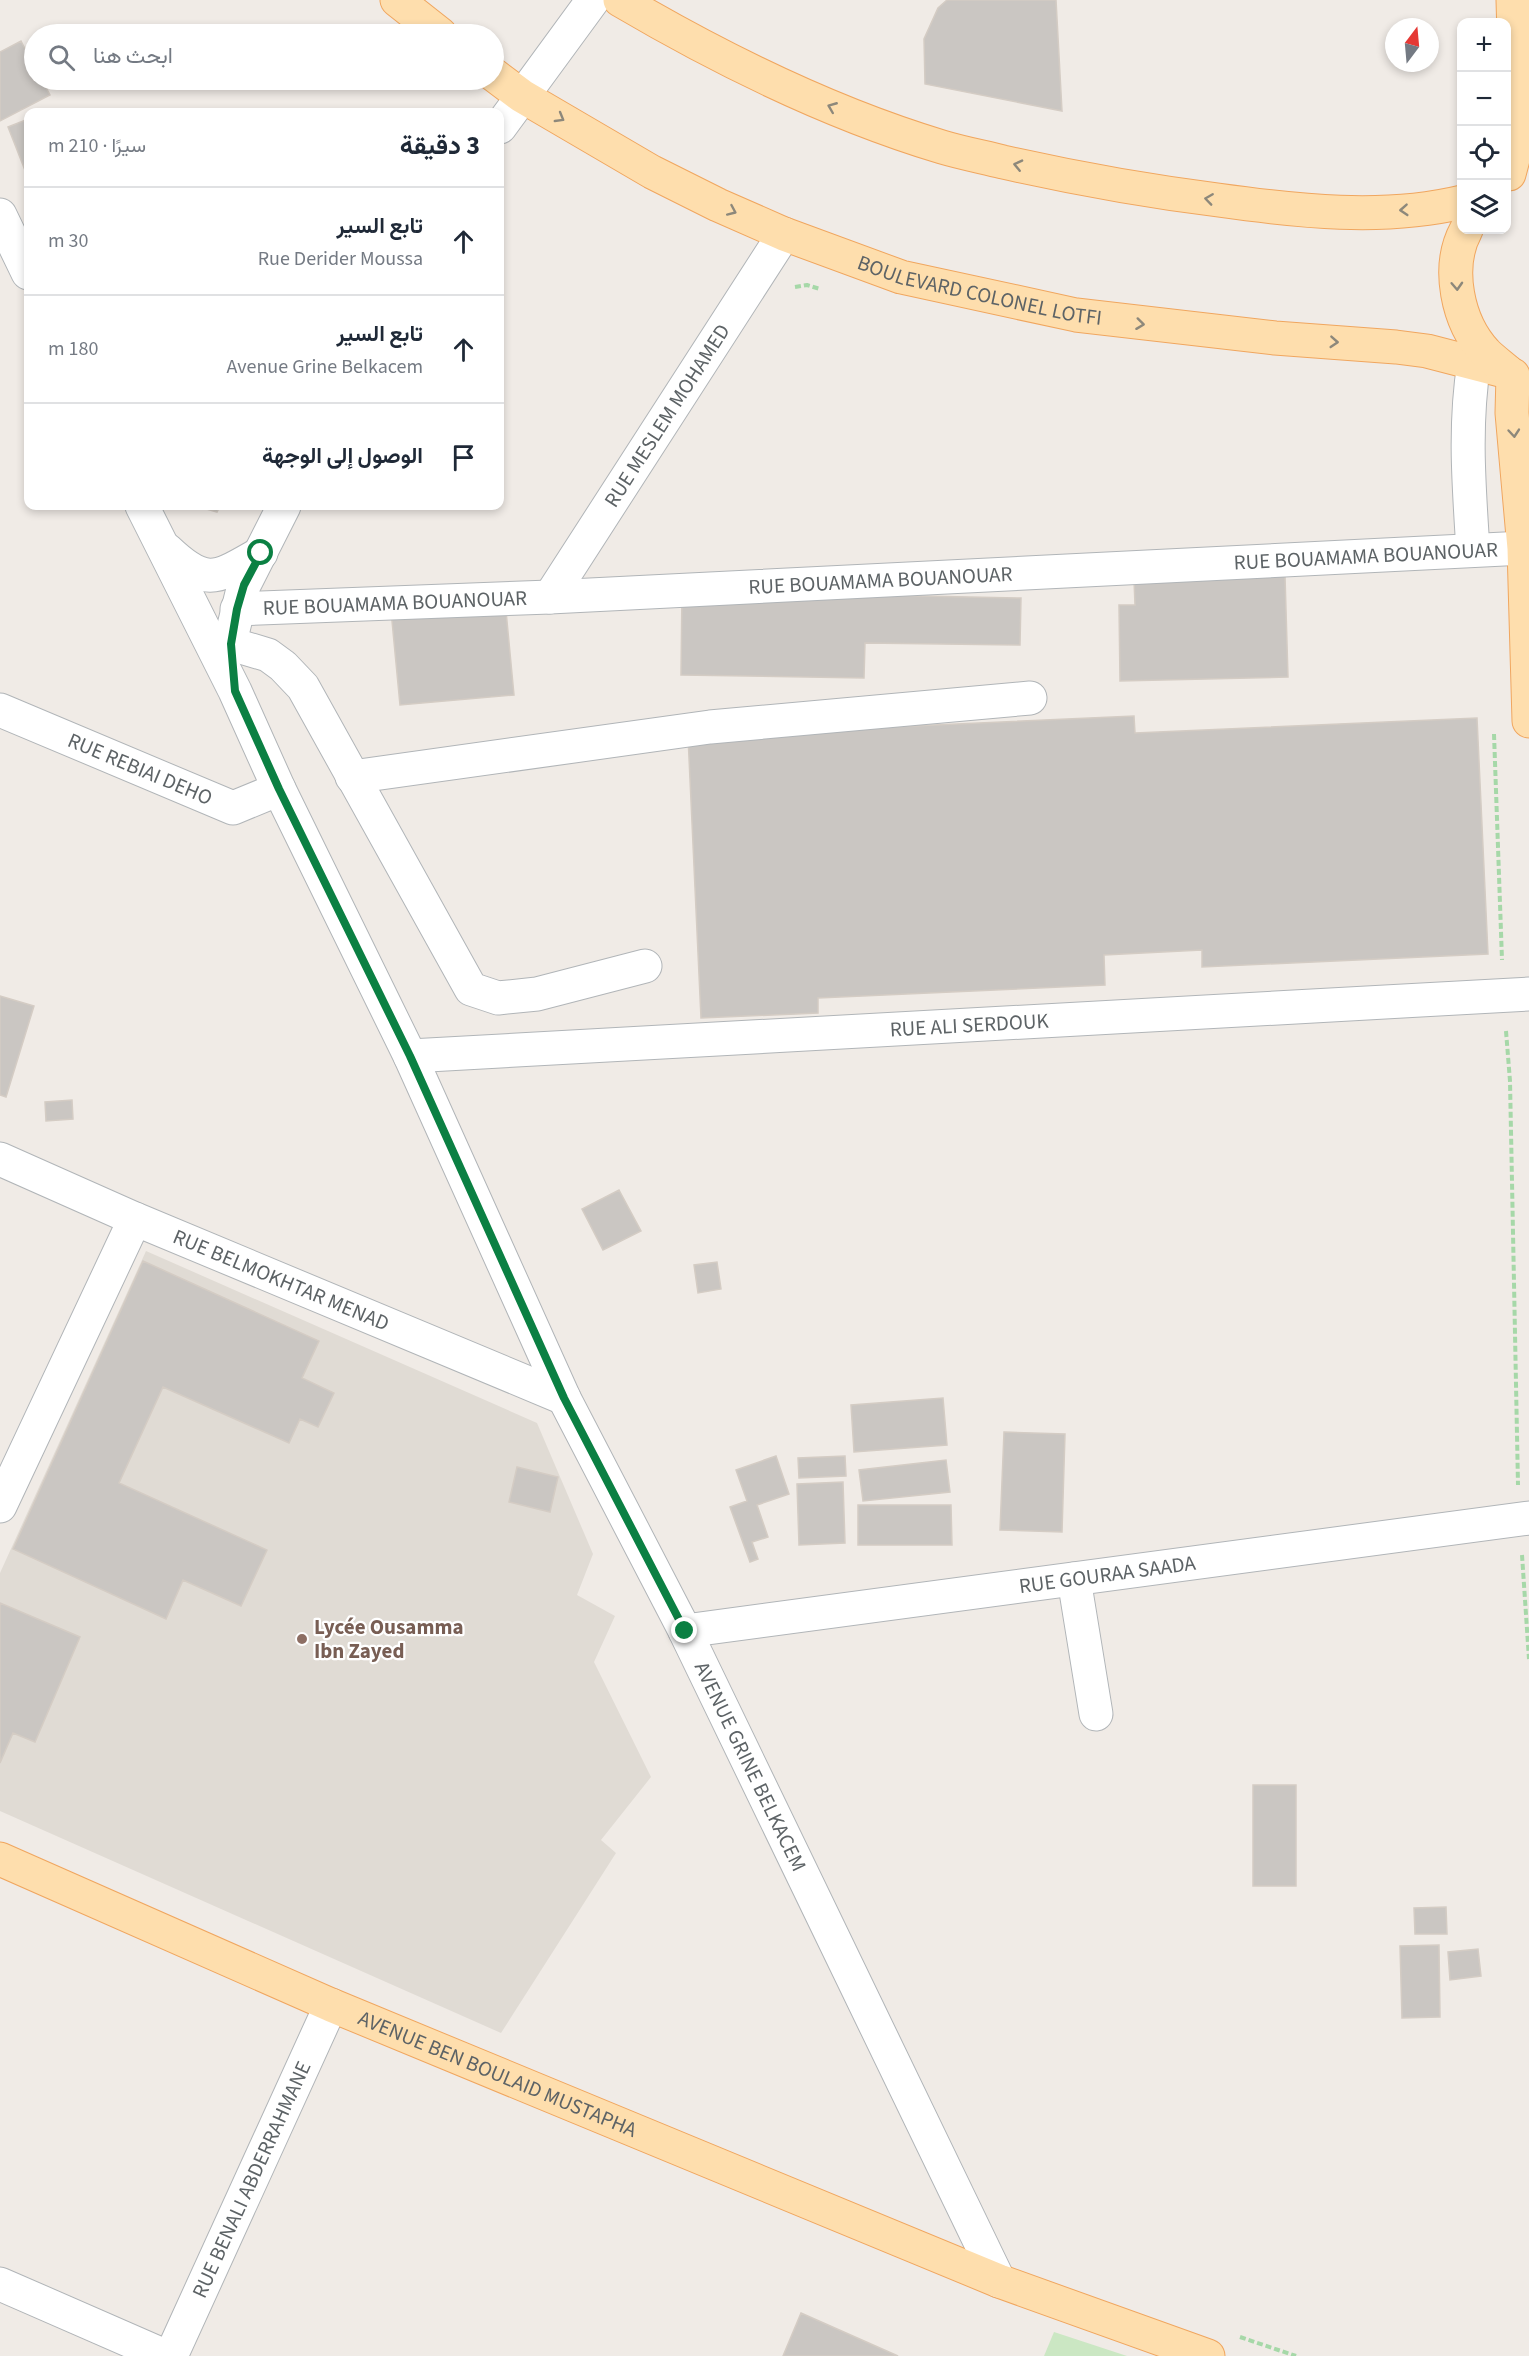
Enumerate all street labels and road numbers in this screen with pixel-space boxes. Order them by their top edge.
street label: BOULEVARD COLONEL LOTFI [853,247,1104,333]
street label: RUE MESLEM MOHAMED [597,318,737,513]
street label: RUE BOUAMAMA BOUANOUAR [1233,534,1499,578]
street label: RUE BOUAMAMA BOUANOUAR [748,559,1013,602]
street label: RUE BOUAMAMA BOUANOUAR [262,583,528,623]
street label: RUE REBIAI DEHO [63,725,217,813]
street label: RUE ALI SERDOUK [889,1006,1050,1044]
street label: RUE BELMOKHTAR MENAD [168,1221,394,1338]
street label: RUE GOURAA SAADA [1017,1548,1198,1601]
street label: AVENUE GRINE BELKACEM [687,1656,814,1877]
street label: AVENUE BEN BOULAID MUSTAPHA [354,2003,642,2145]
street label: RUE BENALI ABDERRAHMANE [184,2056,318,2303]

